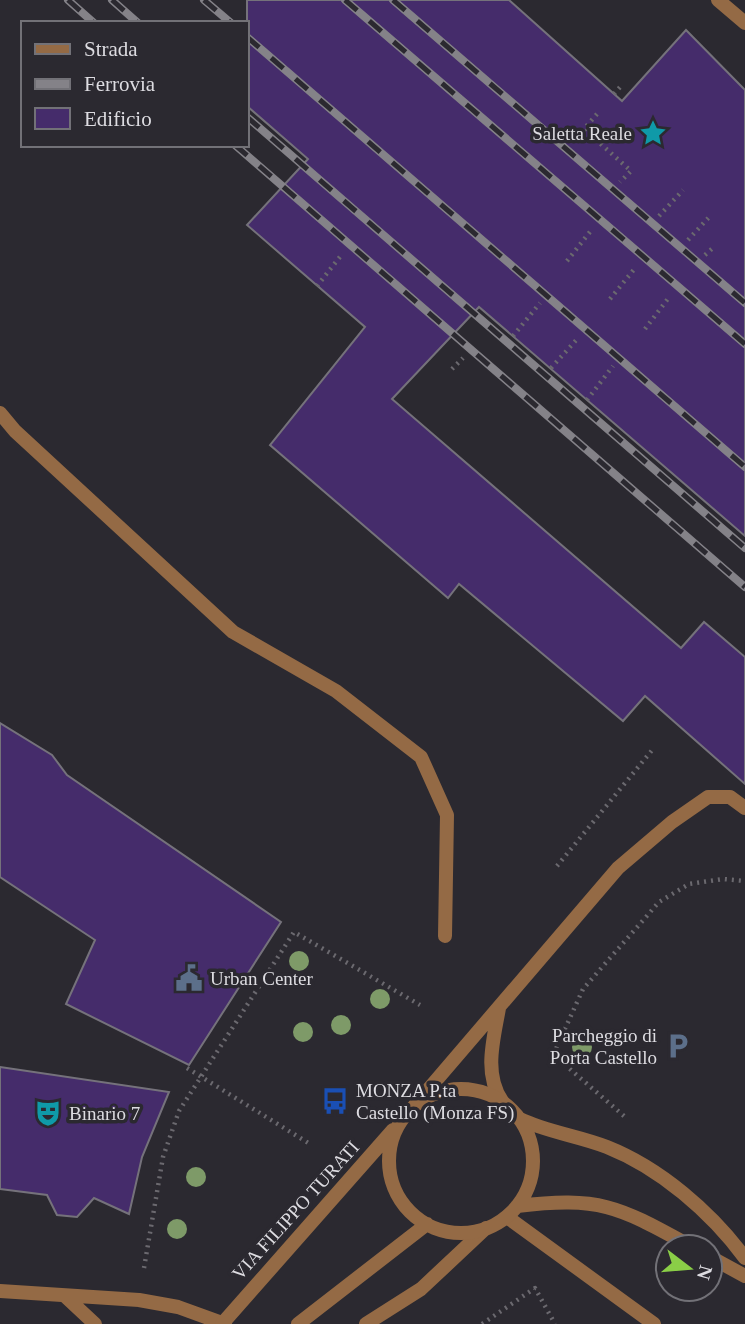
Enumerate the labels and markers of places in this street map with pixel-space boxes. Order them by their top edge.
place icon: Saletta Reale [638,118,668,148]
place label: Saletta Reale [532,123,632,144]
public building icon: Urban Center [174,963,204,993]
place label: Urban Center [210,968,314,989]
place label: Parcheggio di Porta Castello [550,1025,657,1068]
parking icon: Parcheggio di Porta Castello [663,1031,693,1061]
place label: MONZA P.ta Castello (Monza FS) [356,1080,514,1124]
bus stop icon: MONZA P.ta Castello (Monza FS) [320,1086,350,1116]
theatre icon: Binario 7 [33,1098,63,1128]
place label: Binario 7 [69,1103,140,1124]

